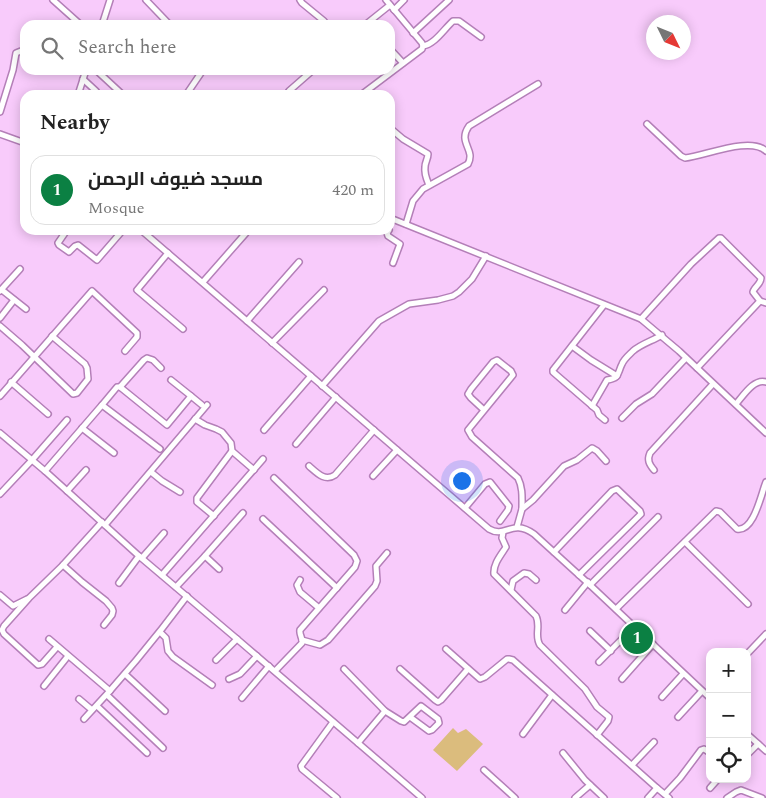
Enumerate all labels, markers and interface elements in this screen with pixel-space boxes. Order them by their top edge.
north arrow [646,15,691,60]
search box [20,20,395,75]
text: Search here [78,33,177,62]
icon: search [38,34,66,62]
text: Nearby [40,107,110,139]
text: مسجد ضيوف الرحمن [88,165,263,194]
text: 1 [53,178,61,202]
text: 420 m [332,178,374,202]
text: Mosque [88,196,145,220]
your location [449,468,475,494]
pin: 1 [621,619,653,657]
map controls [706,648,751,783]
button: + [706,648,751,693]
button: − [706,693,751,738]
button: locate [706,738,751,783]

